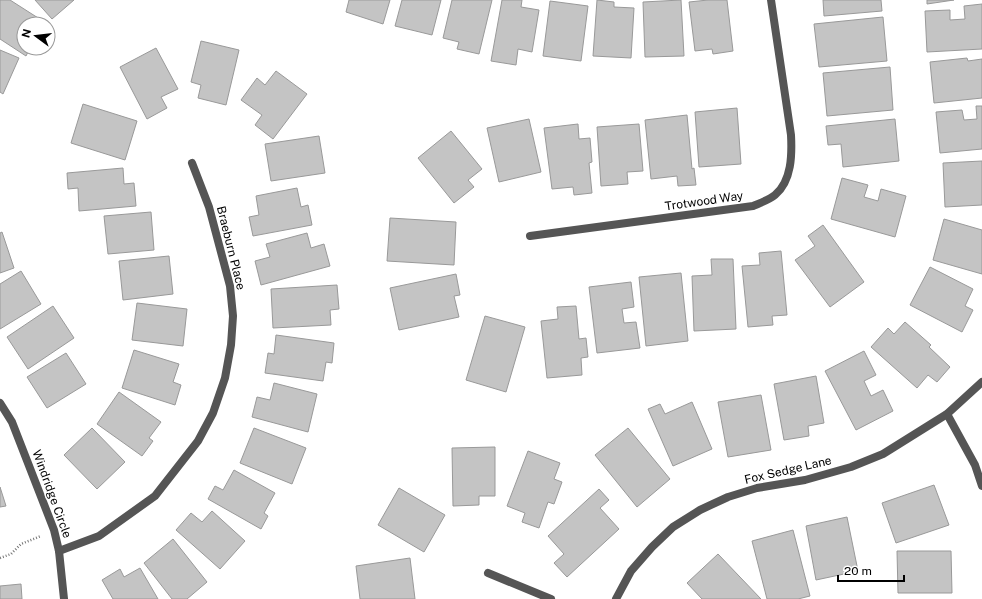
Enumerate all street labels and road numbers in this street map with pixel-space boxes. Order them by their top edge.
street label: Trotwood Way [664,188,745,213]
street label: Braeburn Place [214,205,248,292]
street label: Windridge Circle [30,448,75,540]
street label: Fox Sedge Lane [743,453,833,487]

